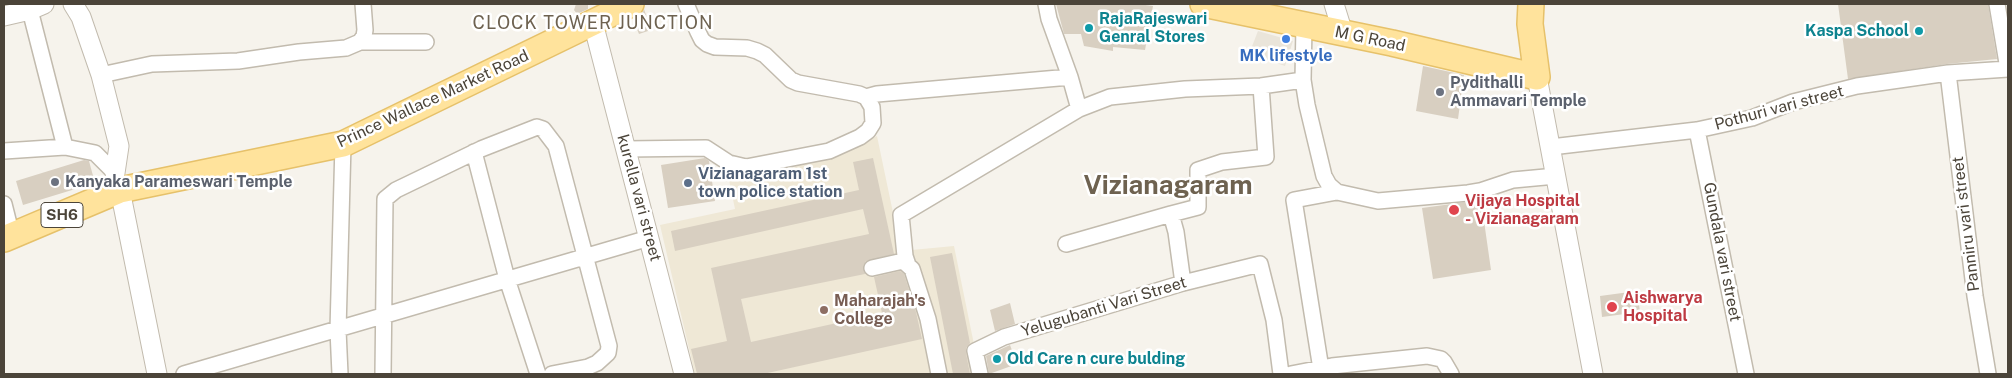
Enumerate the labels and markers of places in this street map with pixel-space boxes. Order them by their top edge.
place label: RajaRajeswari Genral Stores [1099,9,1207,47]
place label: Kaspa School [1805,21,1909,41]
marker: RajaRajeswari Genral Stores [1083,22,1095,34]
marker: Kaspa School [1913,25,1925,37]
marker: MK lifestyle [1280,33,1292,45]
place label: MK lifestyle [1240,46,1332,66]
place label: Pydithalli Ammavari Temple [1450,73,1586,111]
marker: Pydithalli Ammavari Temple [1434,86,1446,98]
place label: Vizianagaram 1st town police station [698,164,842,202]
place label: Kanyaka Parameswari Temple [65,172,292,192]
marker: Kanyaka Parameswari Temple [49,176,61,188]
marker: Vizianagaram 1st town police station [682,177,694,189]
place label: Vijaya Hospital - Vizianagaram [1465,191,1580,229]
marker: Vijaya Hospital - Vizianagaram [1447,203,1461,217]
place label: Aishwarya Hospital [1623,288,1702,326]
place label: Maharajah's College [834,291,926,329]
marker: Aishwarya Hospital [1605,300,1619,314]
marker: Maharajah's College [818,304,830,316]
place label: Old Care n cure bulding [1007,349,1185,369]
marker: Old Care n cure bulding [991,353,1003,365]

